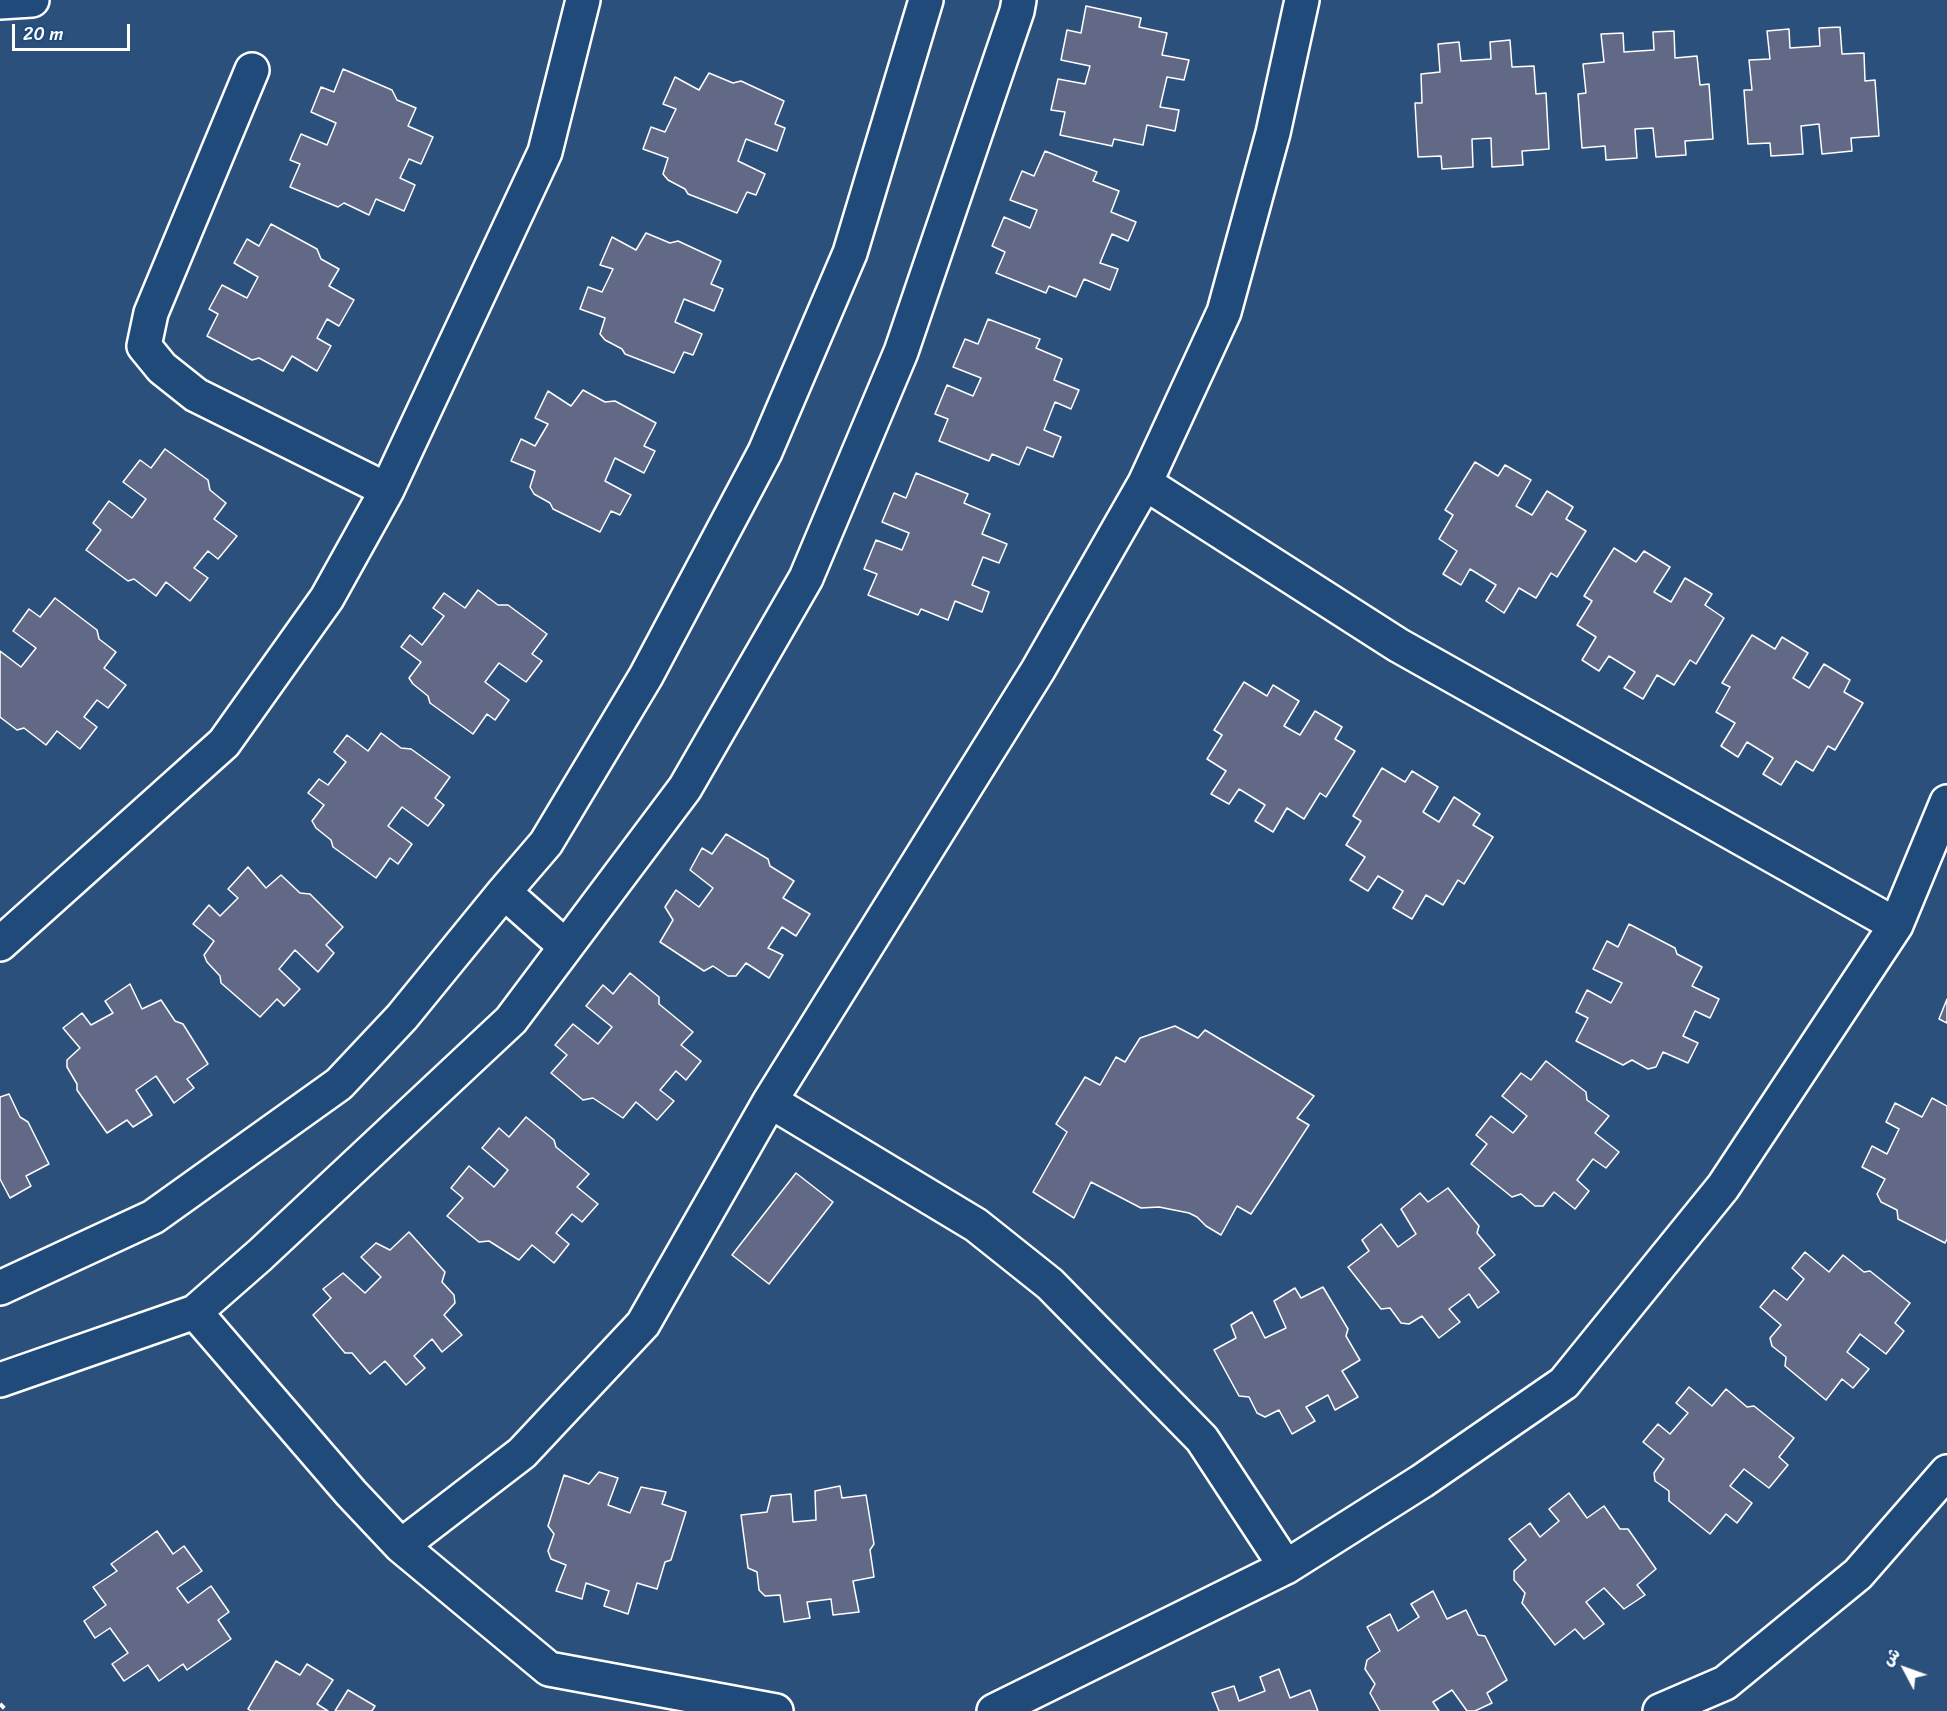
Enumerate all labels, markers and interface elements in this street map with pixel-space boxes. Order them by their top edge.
scale bar [15,12,134,50]
text: 20 m [23,18,63,50]
north arrow [1875,1639,1935,1699]
text: ش [1874,1641,1908,1673]

